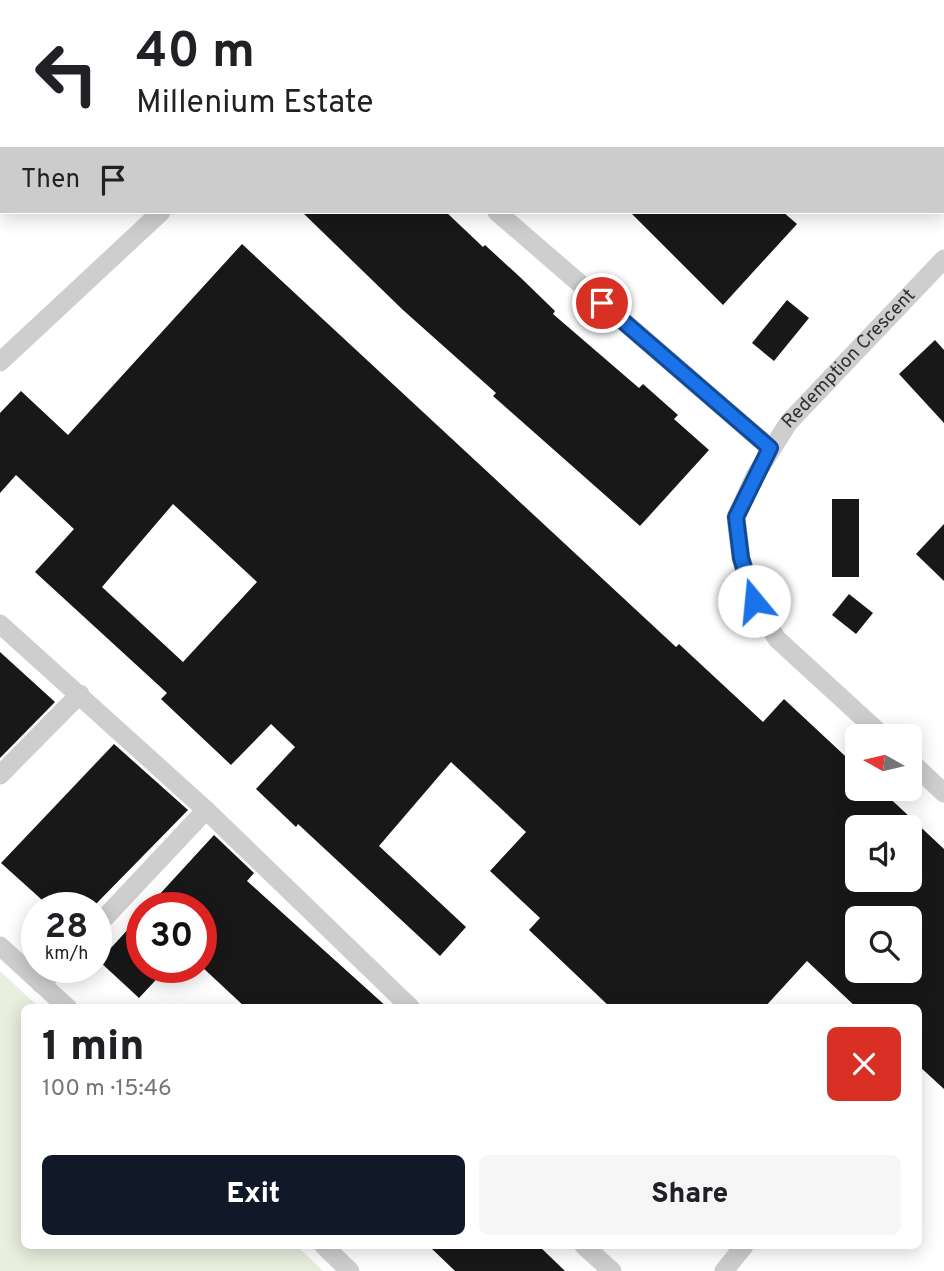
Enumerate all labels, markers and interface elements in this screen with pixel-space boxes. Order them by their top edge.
text: 40 m [136,23,255,85]
icon: left [21,28,112,119]
text: Millenium Estate [136,84,374,124]
icon: arrive [94,161,132,199]
text: Then [21,164,80,197]
pin [572,273,632,333]
icon: arrive [583,284,621,322]
street label: Redemption Crescent [777,284,921,434]
position arrow [717,564,791,638]
north arrow [845,724,922,802]
map controls [845,724,922,983]
button: sound [845,815,922,892]
speed limit sign: 30 [126,892,217,983]
text: 28 [45,906,88,950]
button: search [845,906,922,983]
text: km/h [45,943,88,966]
text: 1 min [42,1022,145,1075]
button: close [827,1027,901,1101]
text: 100 m · 15:46 [42,1075,172,1104]
button: Exit [42,1155,465,1235]
button: Share [479,1155,901,1235]

